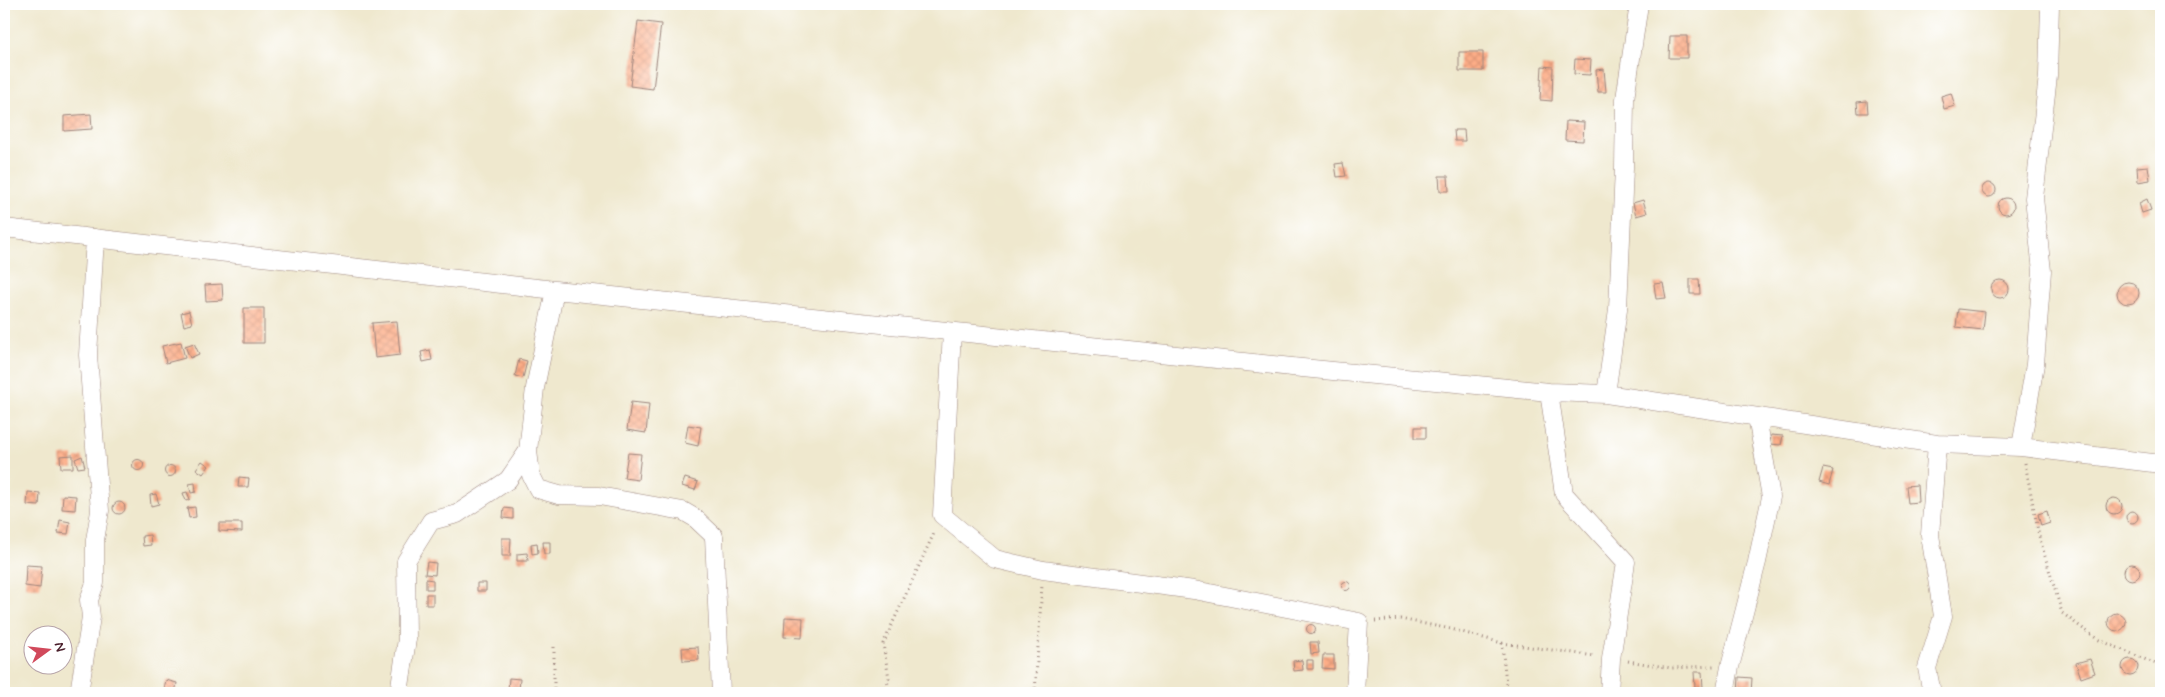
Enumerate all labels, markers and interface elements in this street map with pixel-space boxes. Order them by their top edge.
north arrow [22,624,72,674]
text: N [50,640,69,654]

